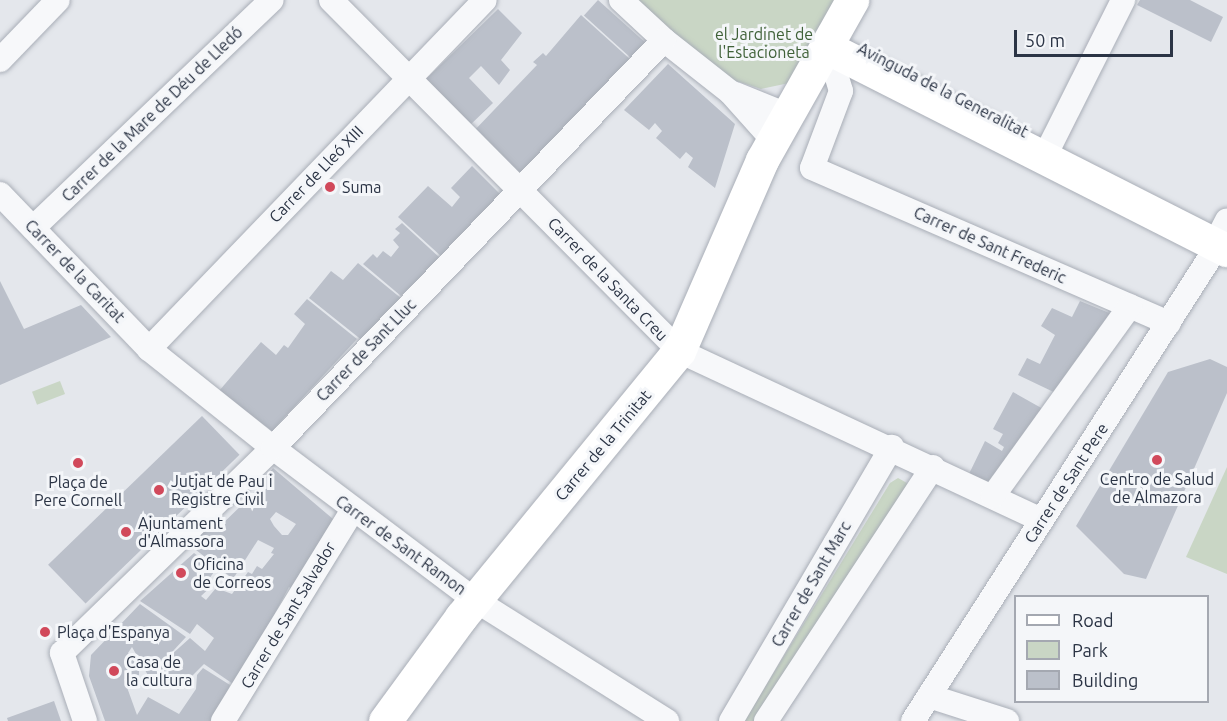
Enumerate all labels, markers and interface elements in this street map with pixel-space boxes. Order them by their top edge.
scale bar [1017,18,1176,56]
street label: Carrer de la Mare de Déu de Lledó [58,22,246,206]
park label: el Jardinet de l'Estacioneta [715,24,813,62]
text: 50 m [1025,30,1065,50]
street label: Avinguda de la Generalitat [854,39,1032,141]
street label: Carrer de Lleó XIII [265,122,367,226]
place label: Suma [342,177,382,197]
marker: Suma [323,180,337,194]
street label: Carrer de Sant Frederic [911,203,1069,287]
street label: Carrer de la Santa Creu [544,213,672,345]
street label: Carrer de la Caritat [21,216,129,326]
street label: Carrer de Sant Lluc [312,295,420,405]
street label: Carrer de la Trinitat [551,386,655,504]
street label: Carrer de Sant Pere [1020,419,1112,547]
marker: Centro de Salud de Almazora [1150,453,1164,467]
marker: Plaça de Pere Cornell [71,456,85,470]
place label: Centro de Salud de Almazora [1100,469,1214,507]
place label: Jutjat de Pau i Registre Civil [171,471,273,509]
place label: Plaça de Pere Cornell [34,472,122,510]
marker: Jutjat de Pau i Registre Civil [152,483,166,497]
street label: Carrer de Sant Ramon [332,491,470,599]
place label: Ajuntament d'Almassora [138,513,224,551]
street label: Carrer de Sant Marc [767,518,855,650]
marker: Ajuntament d'Almassora [119,525,133,539]
street label: Carrer de Sant Salvador [237,538,339,692]
place label: Oficina de Correos [193,554,271,592]
marker: Oficina de Correos [174,566,188,580]
legend [1014,595,1209,703]
text: Road [1072,610,1114,630]
place label: Plaça d'Espanya [57,622,170,642]
marker: Plaça d'Espanya [38,625,52,639]
text: Park [1072,640,1108,660]
place label: Casa de la cultura [126,652,193,690]
marker: Casa de la cultura [107,664,121,678]
text: Building [1072,670,1138,690]

